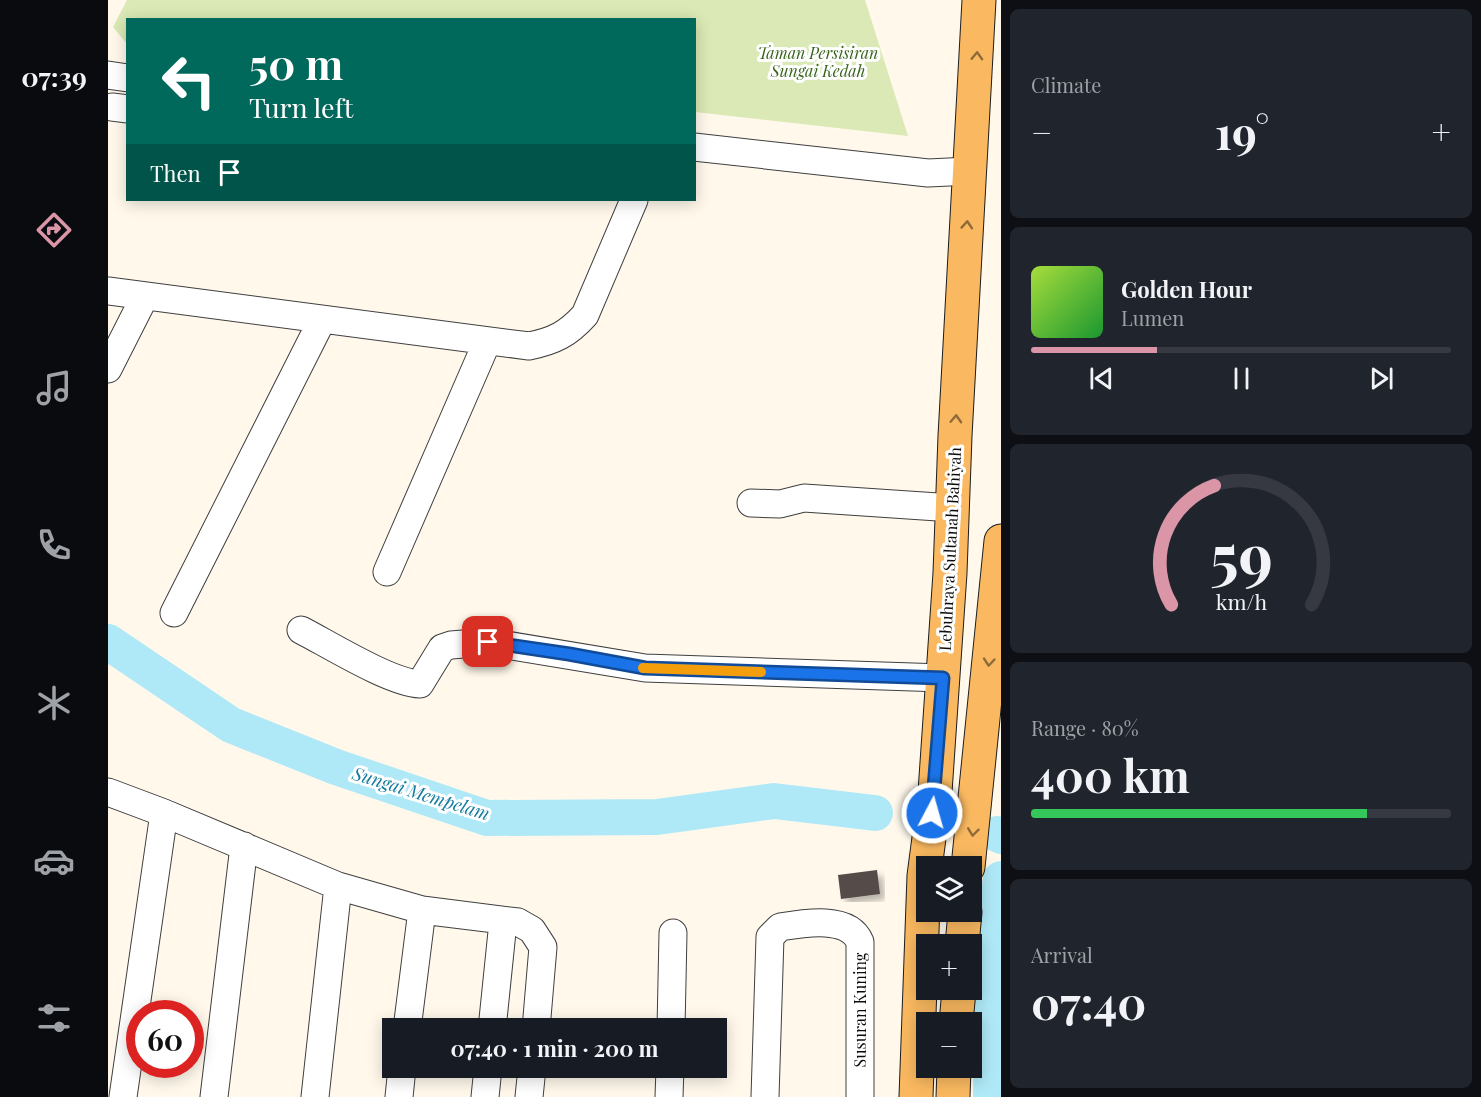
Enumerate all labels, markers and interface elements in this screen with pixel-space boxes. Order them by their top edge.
text: 50 m [249,35,343,91]
icon: left [150,42,228,120]
park label: Taman Persisiran Sungai Kedah [758,42,878,81]
one-way arrow [971,51,983,60]
text: 07:39 [21,58,87,94]
text: Climate [1031,71,1101,98]
text: Turn left [249,89,353,125]
text: 19° [1215,101,1269,161]
text: − [1031,109,1052,153]
text: + [1432,109,1451,153]
icon: arrive [213,156,246,189]
text: Then [150,158,201,188]
icon: directions [33,209,75,251]
one-way arrow [960,220,973,229]
text: Golden Hour [1121,274,1252,304]
text: Lumen [1121,304,1184,331]
icon: previous [1085,362,1118,395]
icon: pause [1225,362,1258,395]
icon: next [1365,362,1398,395]
icon: music [33,367,75,409]
one-way arrow [949,415,962,424]
street label: Lebuhraya Sultanah Bahiyah [934,446,965,652]
text: 59 [1209,512,1273,596]
icon: phone [33,524,75,566]
text: km/h [1215,588,1267,616]
pin [462,616,513,667]
icon: arrive [471,625,504,658]
one-way arrow [983,657,996,666]
icon: climate [33,682,75,724]
text: Range · 80% [1031,714,1139,741]
text: 400 km [1031,744,1190,804]
water label: Sungai Mempelam [349,760,493,825]
position arrow [900,781,964,845]
one-way arrow [967,828,979,837]
icon: car [33,840,75,882]
map controls [916,856,982,1078]
button: layers [916,856,982,922]
button: + [916,934,982,1000]
text: Arrival [1031,941,1093,968]
street label: Susuran Kuning [849,952,870,1067]
text: 07:40 [1031,971,1146,1031]
icon: filters [33,997,75,1039]
speed limit sign: 60 [126,1000,204,1078]
button: − [916,1012,982,1078]
text: 07:40 · 1 min · 200 m [451,1033,658,1063]

